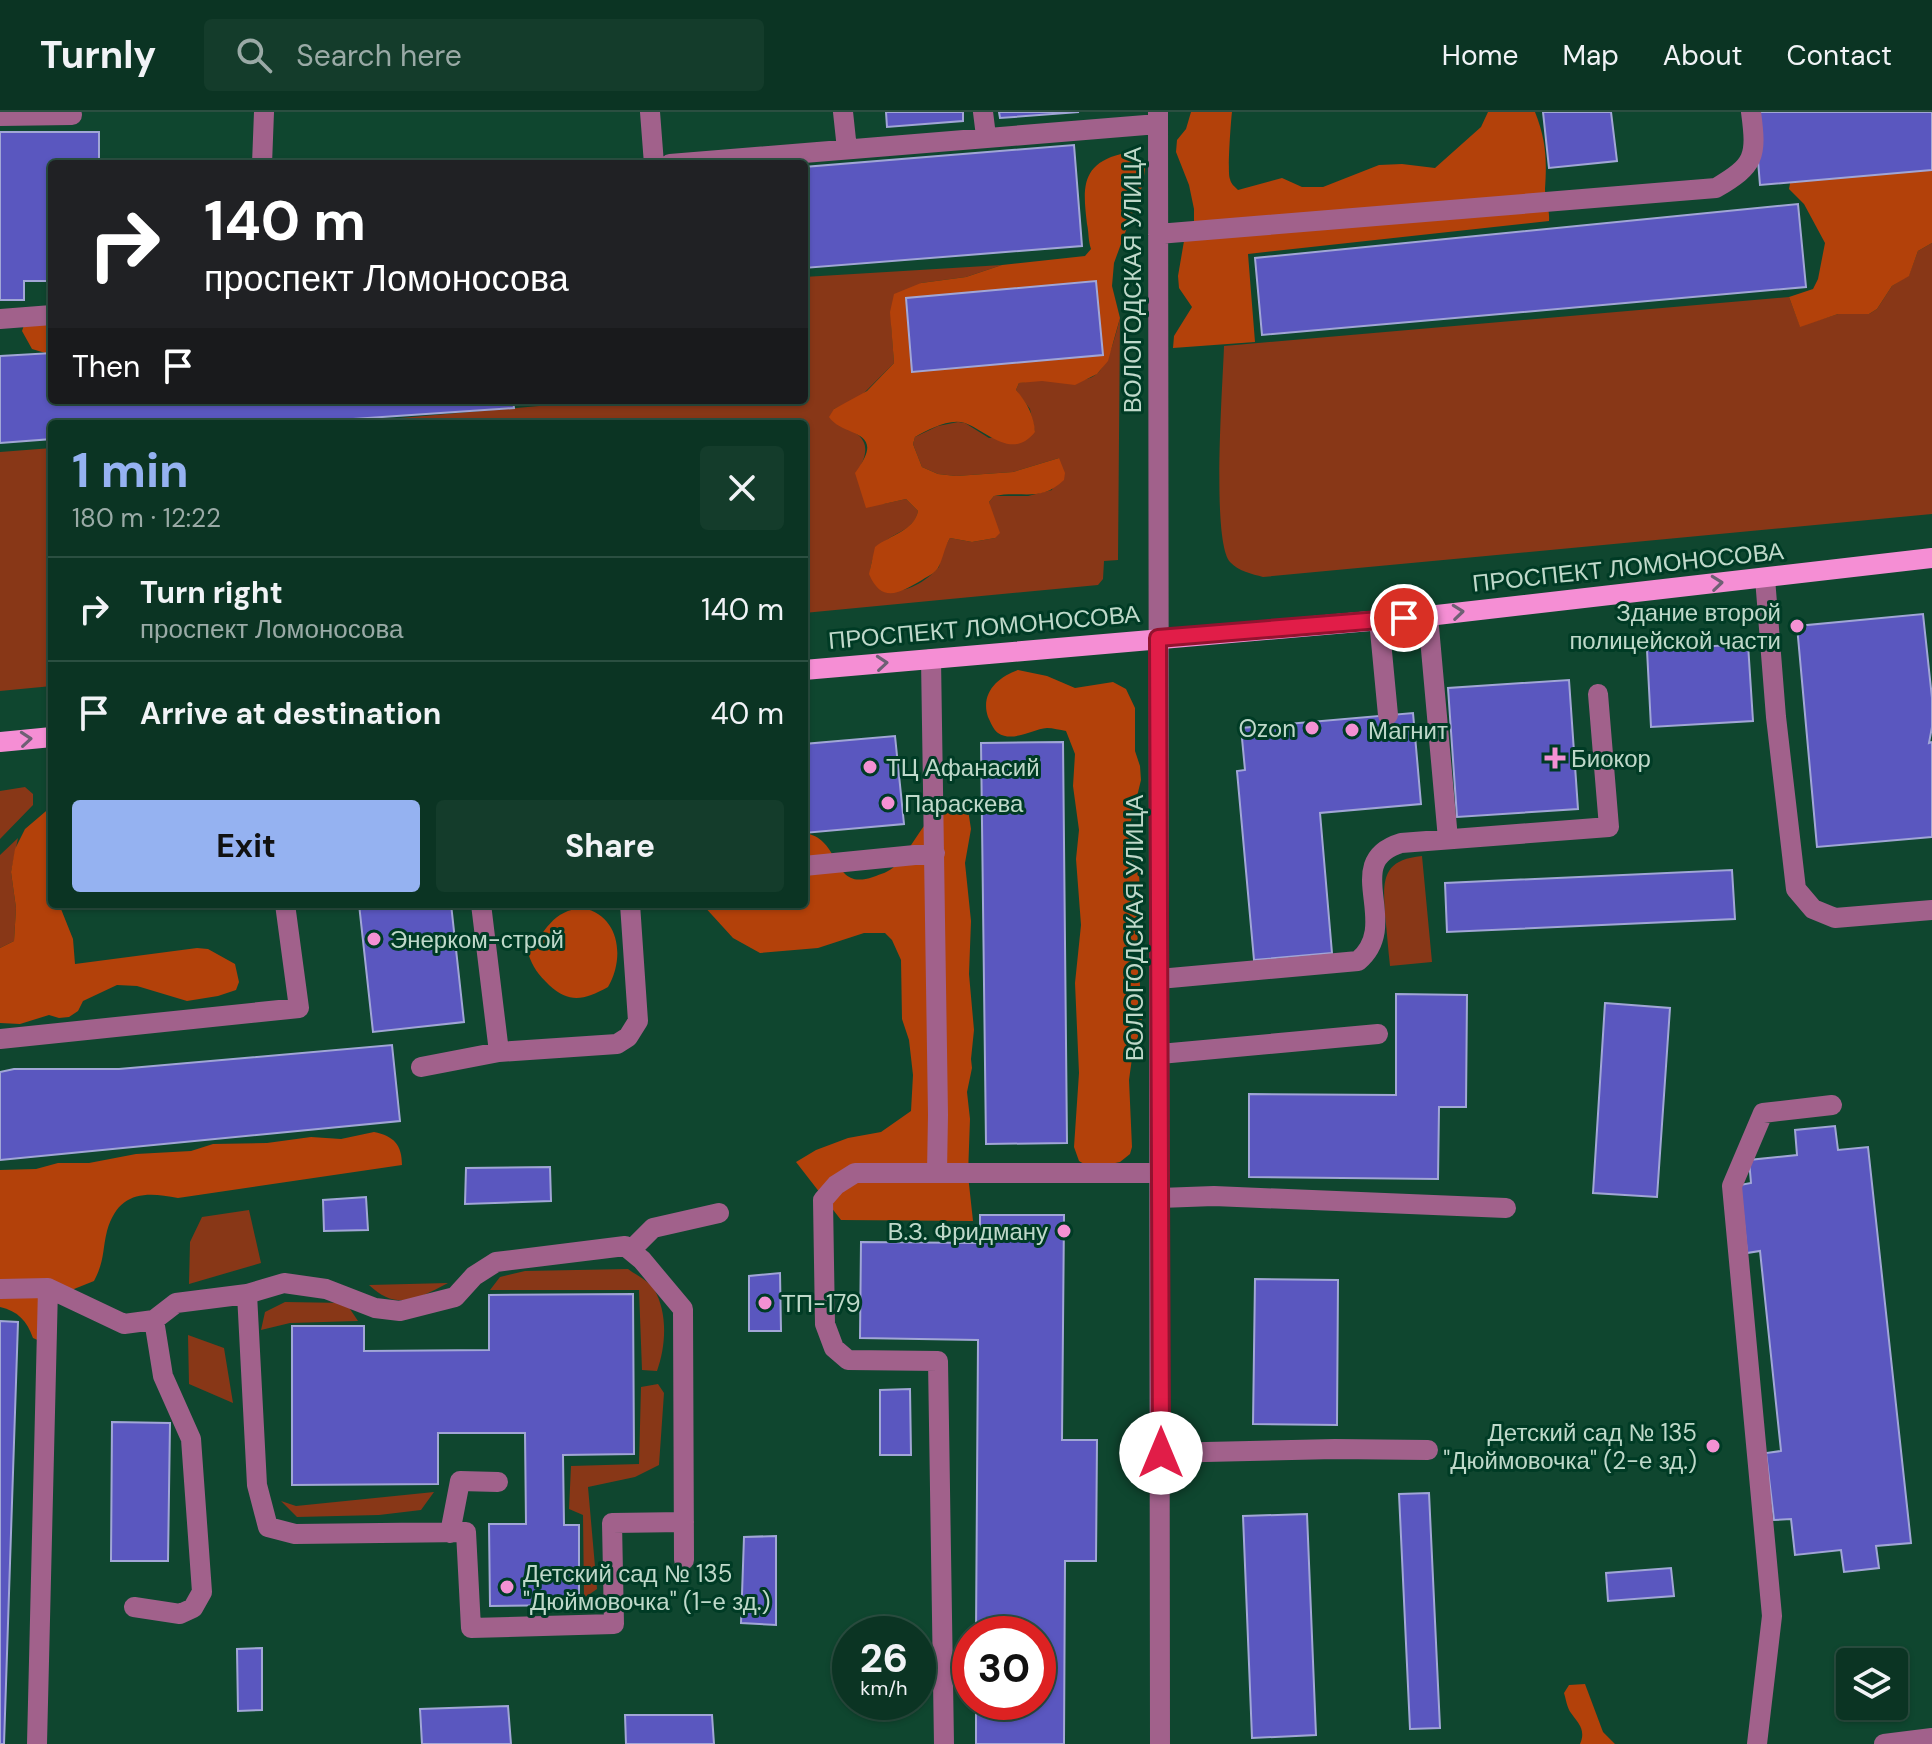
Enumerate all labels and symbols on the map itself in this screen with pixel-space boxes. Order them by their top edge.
street label: ВОЛОГОДСКАЯ УЛИЦА [1117,147,1148,413]
street label: ПРОСПЕКТ ЛОМОНОСОВА [1471,535,1785,599]
one-way arrow [1711,575,1724,592]
pin [1370,584,1438,652]
place label: Здание второй полицейской части [1569,597,1781,656]
street label: ПРОСПЕКТ ЛОМОНОСОВА [827,598,1141,656]
one-way arrow [1452,604,1465,621]
marker: Здание второй полицейской части [1788,617,1806,635]
one-way arrow [876,655,889,672]
place label: Ozon [1238,713,1296,744]
place label: Магнит [1368,715,1448,746]
marker: Ozon [1303,719,1321,737]
marker: Магнит [1343,721,1361,739]
one-way arrow [20,731,33,748]
place label: Биокор [1571,743,1651,774]
marker: Биокор [1546,749,1564,767]
place label: ТЦ Афанасий [886,752,1040,783]
marker: ТЦ Афанасий [861,758,879,776]
place label: Параскева [904,788,1024,819]
marker: Параскева [879,794,897,812]
street label: ВОЛОГОДСКАЯ УЛИЦА [1119,795,1150,1061]
place label: Энерком-строй [390,924,564,955]
marker: Энерком-строй [365,930,383,948]
place label: В.З. Фридману [888,1216,1048,1247]
marker: В.З. Фридману [1055,1222,1073,1240]
place label: ТП-179 [781,1288,861,1319]
marker: ТП-179 [756,1294,774,1312]
position arrow [1119,1411,1203,1495]
place label: Детский сад № 135 "Дюймовочка" (2-е зд.) [1443,1417,1697,1476]
marker: Детский сад № 135 "Дюймовочка" (2-е зд.) [1704,1437,1722,1455]
place label: Детский сад № 135 "Дюймовочка" (1-е зд.) [523,1558,770,1617]
marker: Детский сад № 135 "Дюймовочка" (1-е зд.) [498,1578,516,1596]
speed limit sign: 30 [952,1616,1056,1720]

